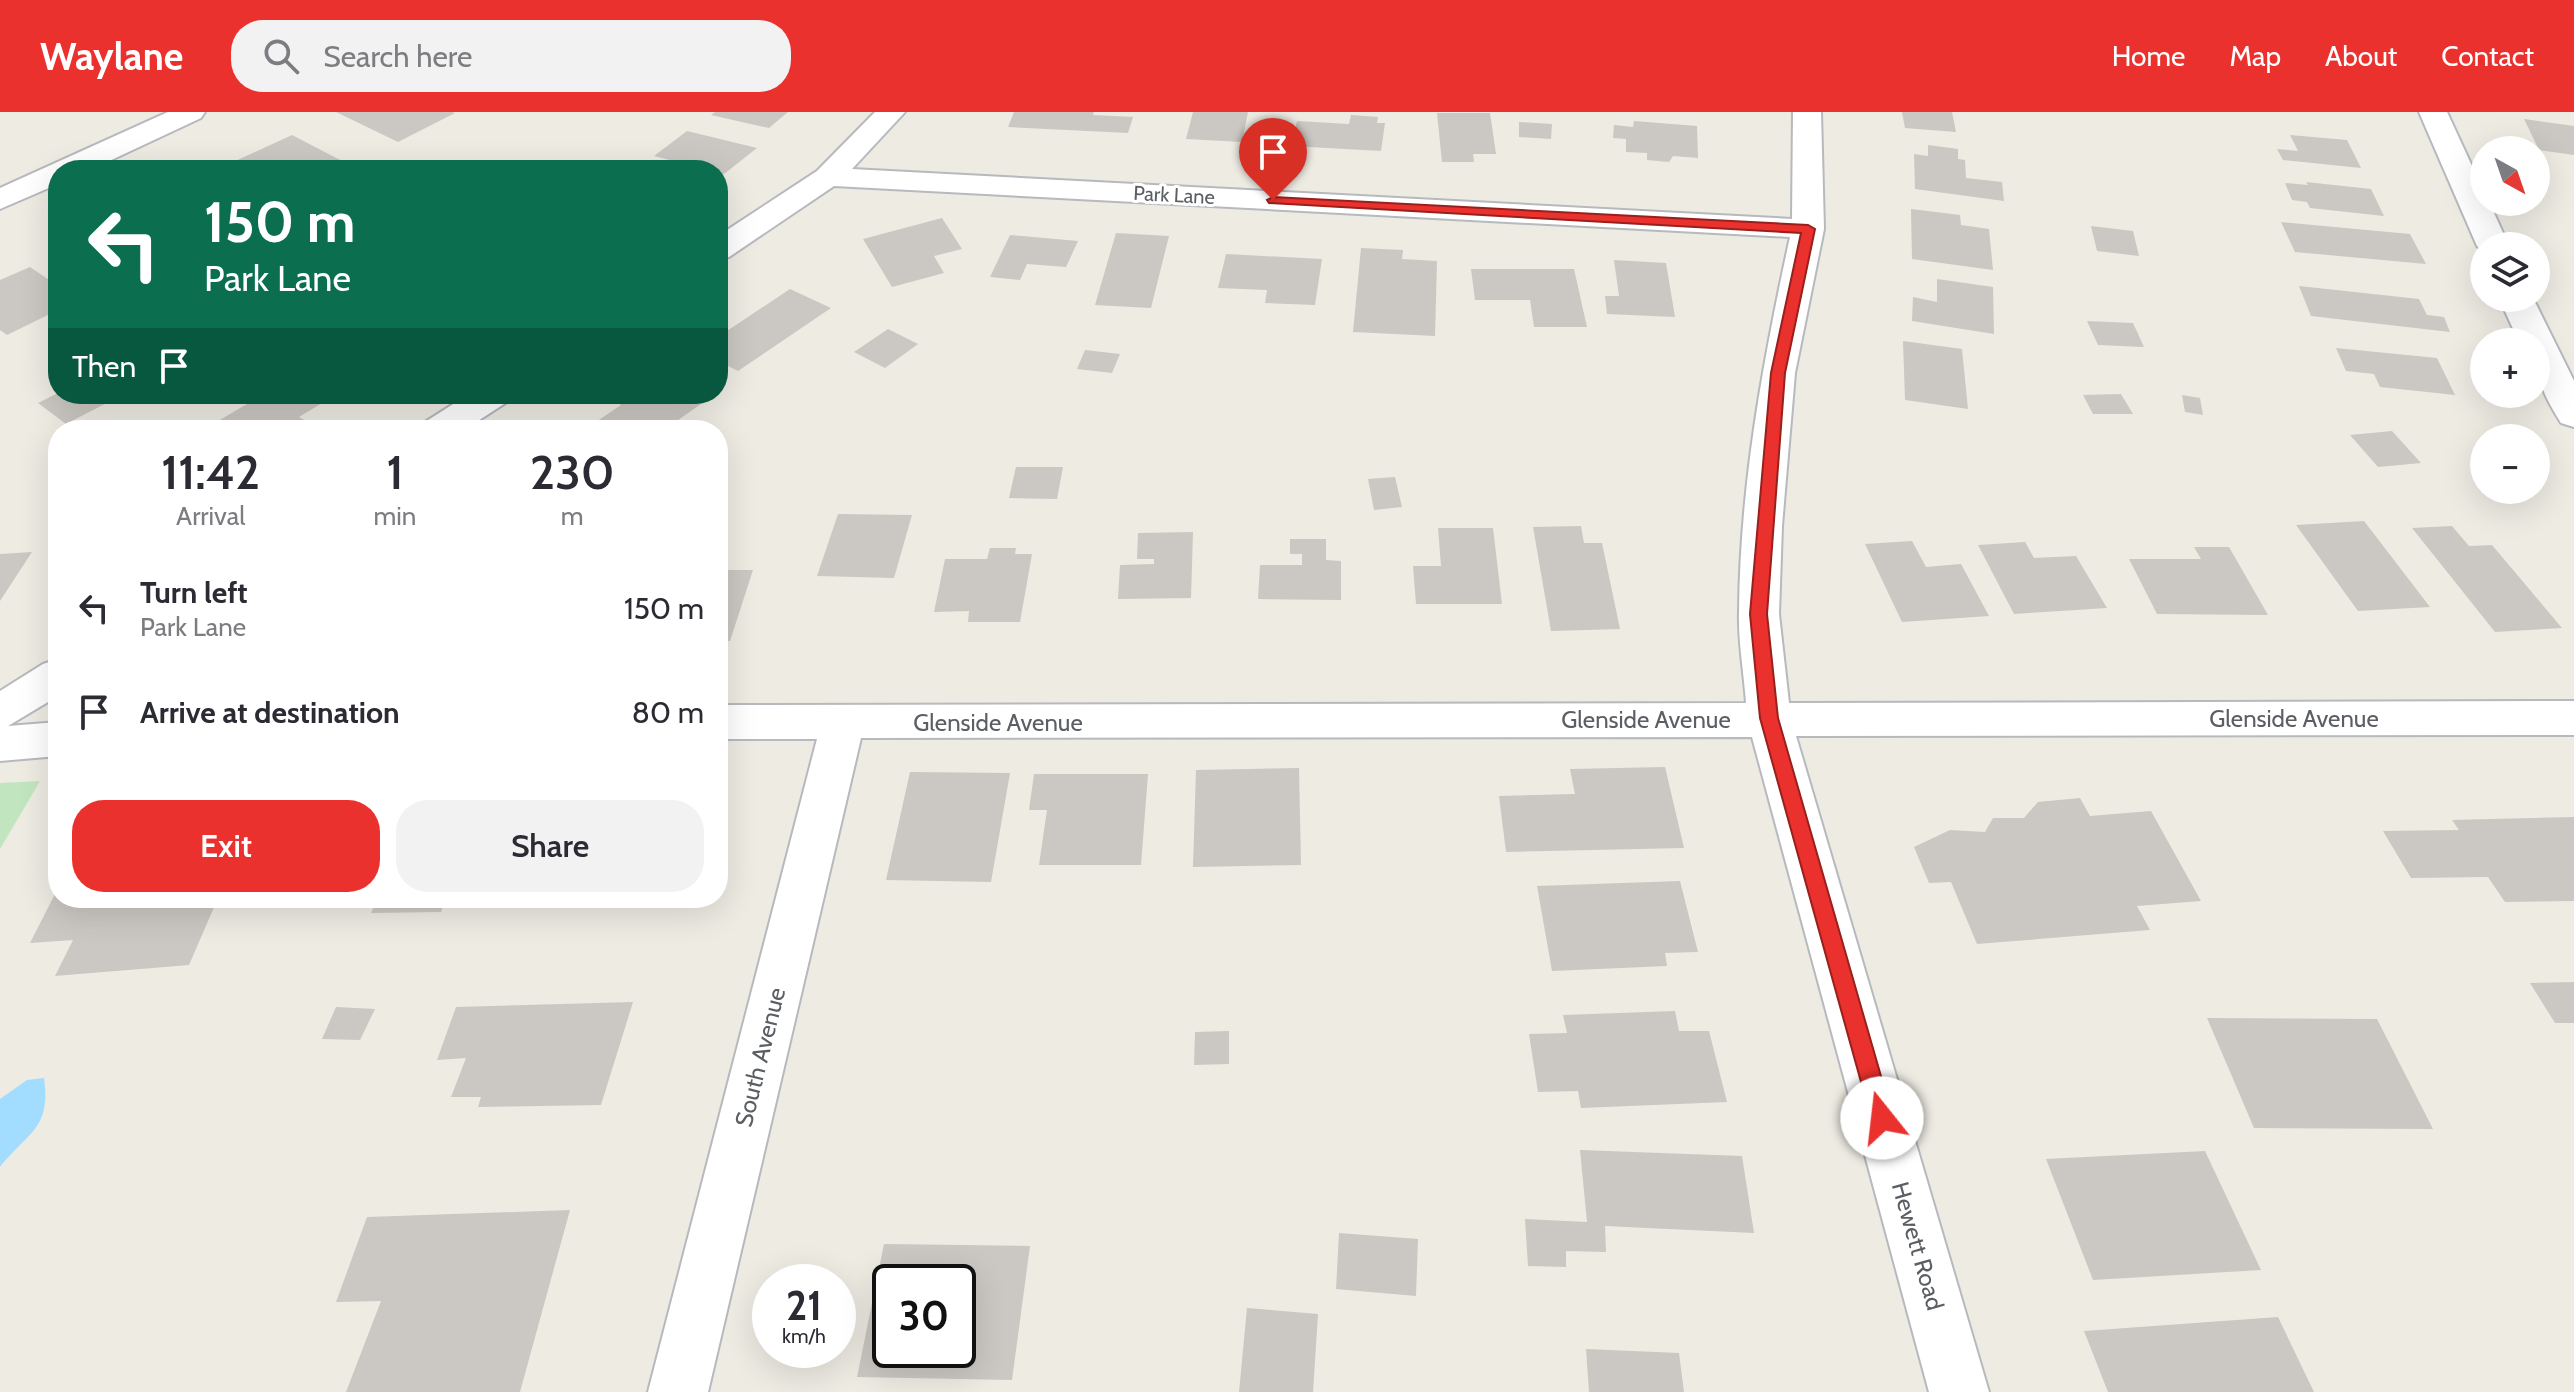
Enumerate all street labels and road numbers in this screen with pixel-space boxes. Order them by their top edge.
street label: Park Lane [1133,181,1215,209]
street label: Glenside Avenue [2209,704,2379,733]
street label: Glenside Avenue [1561,705,1731,734]
street label: Glenside Avenue [913,708,1083,737]
street label: South Avenue [729,984,791,1130]
street label: Hewett Road [1886,1179,1950,1313]

